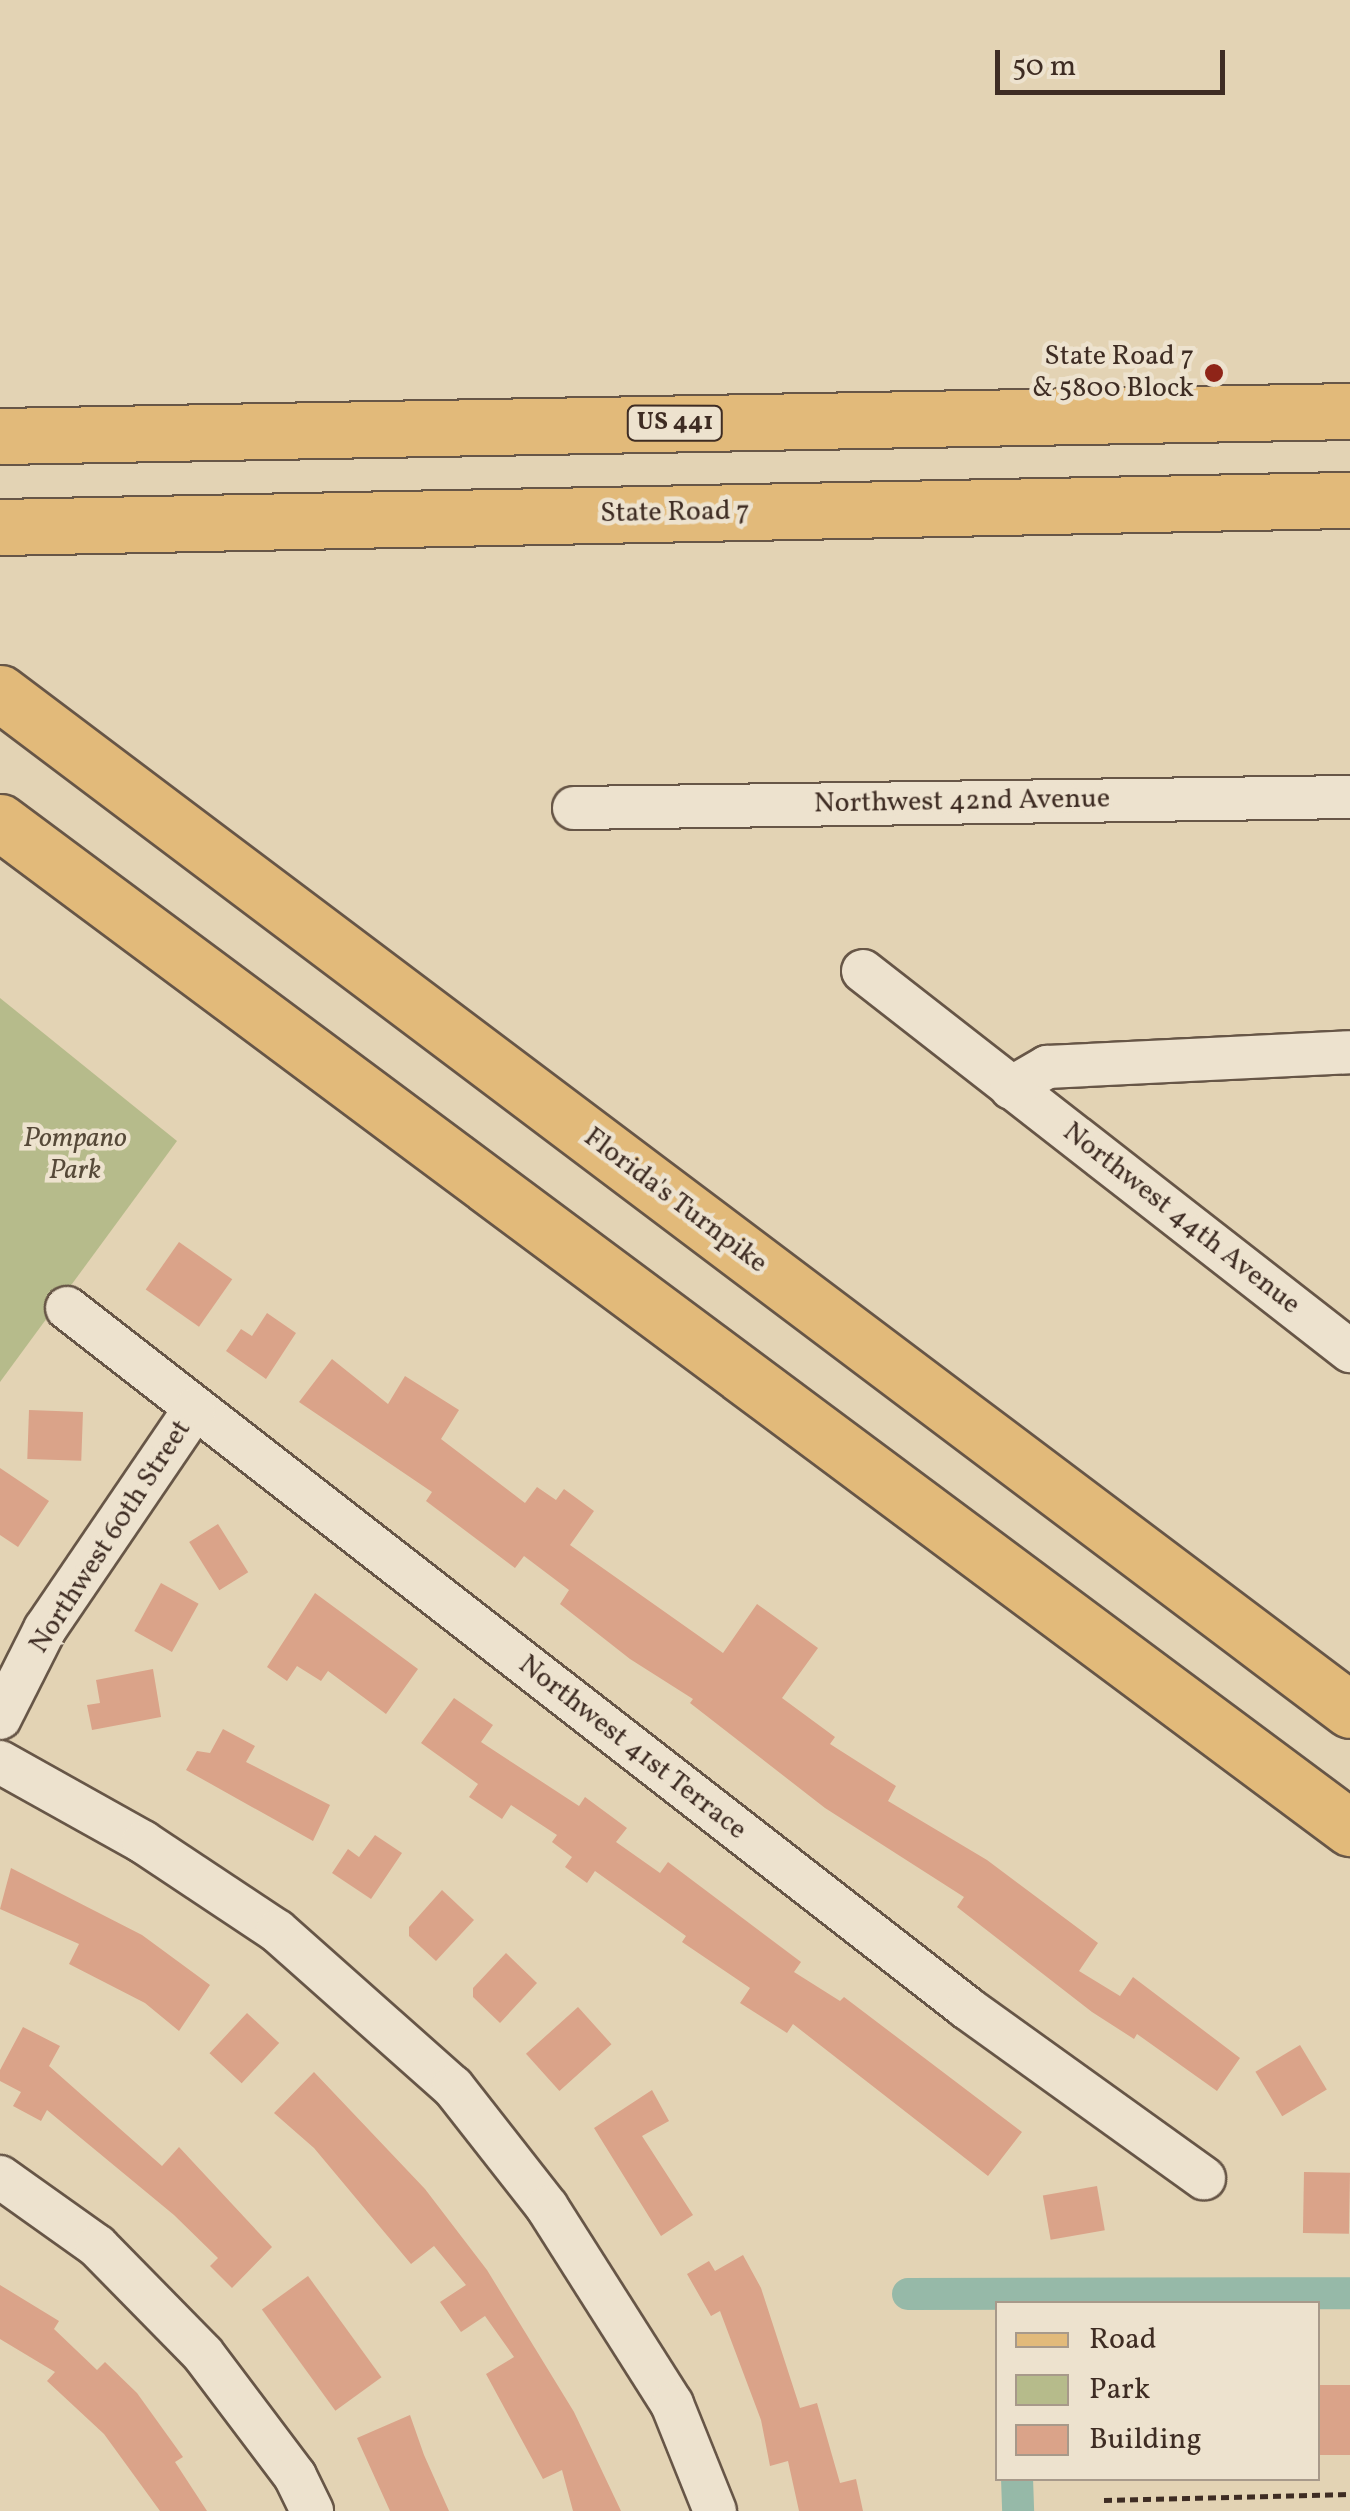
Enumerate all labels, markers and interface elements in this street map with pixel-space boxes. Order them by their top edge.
scale bar [1000,30,1230,92]
text: 50 m [1012,46,1076,88]
place label: State Road 7 & 5800 Block [1032,340,1194,406]
marker: State Road 7 & 5800 Block [1203,362,1225,384]
road number: US 441 [625,403,725,443]
street label: State Road 7 [600,495,750,531]
street label: Northwest 42nd Avenue [814,783,1110,821]
street label: Northwest 44th Avenue [1056,1116,1306,1322]
street label: Florida's Turnpike [576,1121,774,1281]
park label: Pompano Park [23,1122,127,1188]
street label: Northwest 60th Street [23,1414,199,1660]
street label: Northwest 41st Terrace [511,1648,753,1848]
legend [995,2301,1320,2481]
text: Road [1089,2319,1157,2361]
text: Park [1089,2369,1150,2411]
text: Building [1089,2419,1202,2461]

